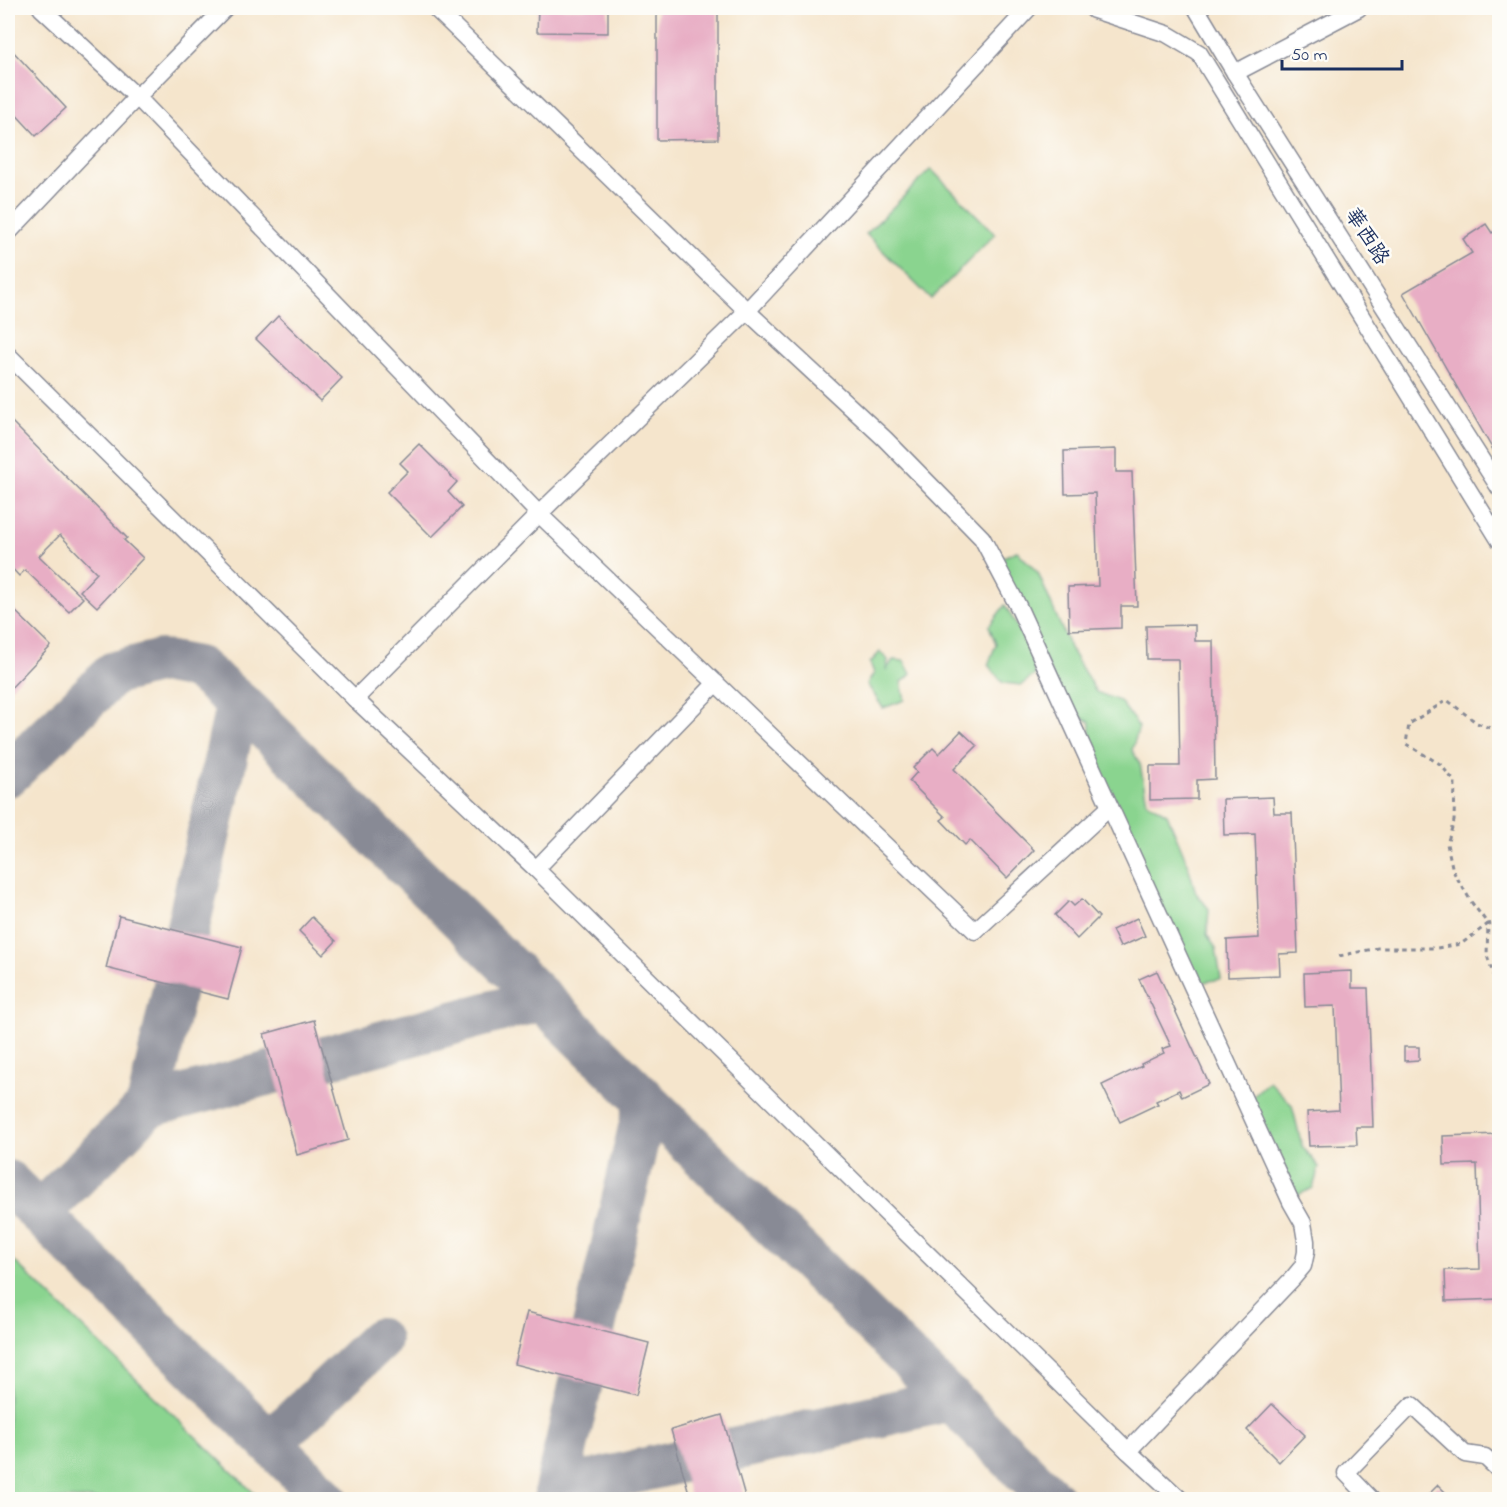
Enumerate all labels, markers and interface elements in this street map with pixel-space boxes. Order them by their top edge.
scale bar [1282,33,1402,71]
text: 50 m [1291,43,1328,69]
street label: 華西路 [1336,202,1396,272]

